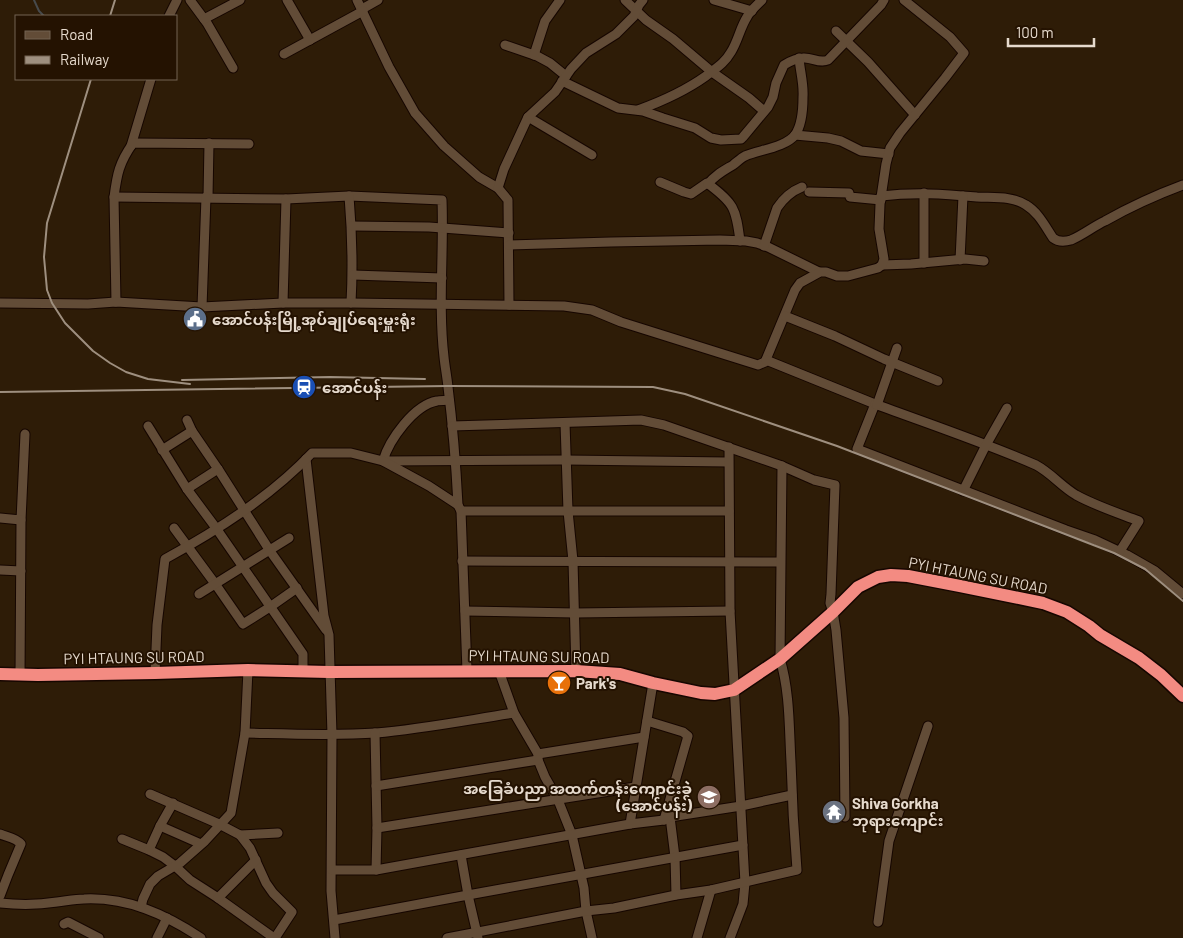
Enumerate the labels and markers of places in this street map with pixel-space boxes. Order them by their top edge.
public building icon: အောင်ပန်းမြို့အုပ်ချုပ်ရေးမှူးရုံး [182,306,208,332]
place label: အောင်ပန်းမြို့အုပ်ချုပ်ရေးမှူးရုံး [212,310,416,332]
station icon: အောင်ပန်း [291,374,317,400]
place label: အောင်ပန်း [322,378,387,400]
bar icon: Park's [546,670,572,696]
place label: Park's [576,674,617,692]
place label: အခြေခံပညာ အထက်တန်းကျောင်းခွဲ (အောင်ပန်း) [463,779,693,818]
school or university icon: အခြေခံပညာ အထက်တန်းကျောင်းခွဲ (အောင်ပန်း) [696,784,722,810]
place label: Shiva Gorkha ဘုရားကျောင်း [852,794,944,833]
temple icon: Shiva Gorkha ဘုရားကျောင်း [821,799,847,825]

